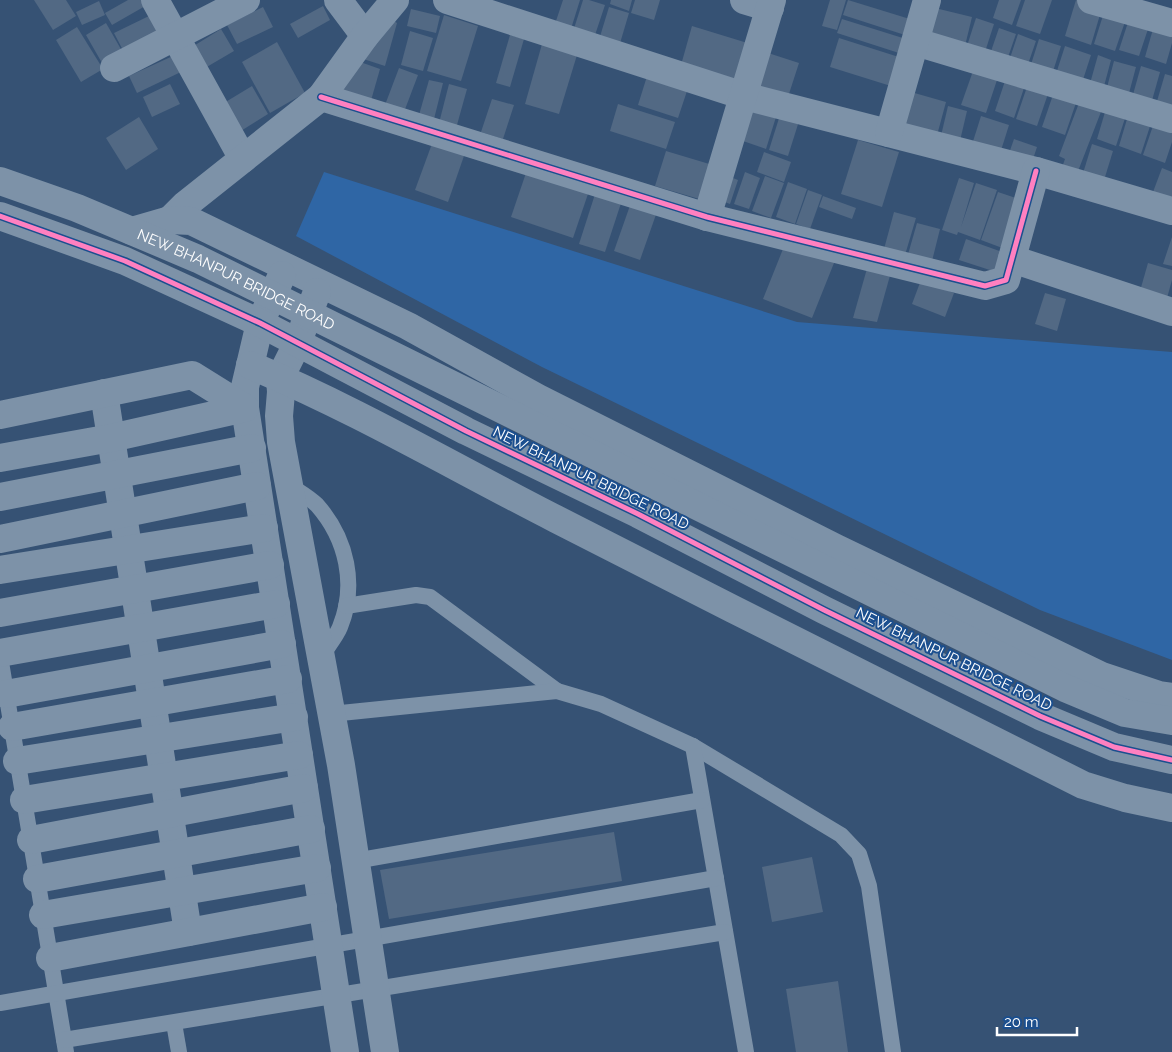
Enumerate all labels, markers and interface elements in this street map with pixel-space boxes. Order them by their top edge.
street label: NEW BHANPUR BRIDGE ROAD [135,225,338,334]
street label: NEW BHANPUR BRIDGE ROAD [490,423,692,534]
street label: NEW BHANPUR BRIDGE ROAD [853,604,1055,715]
scale bar [997,1004,1077,1036]
text: 20 m [1004,1013,1039,1031]

